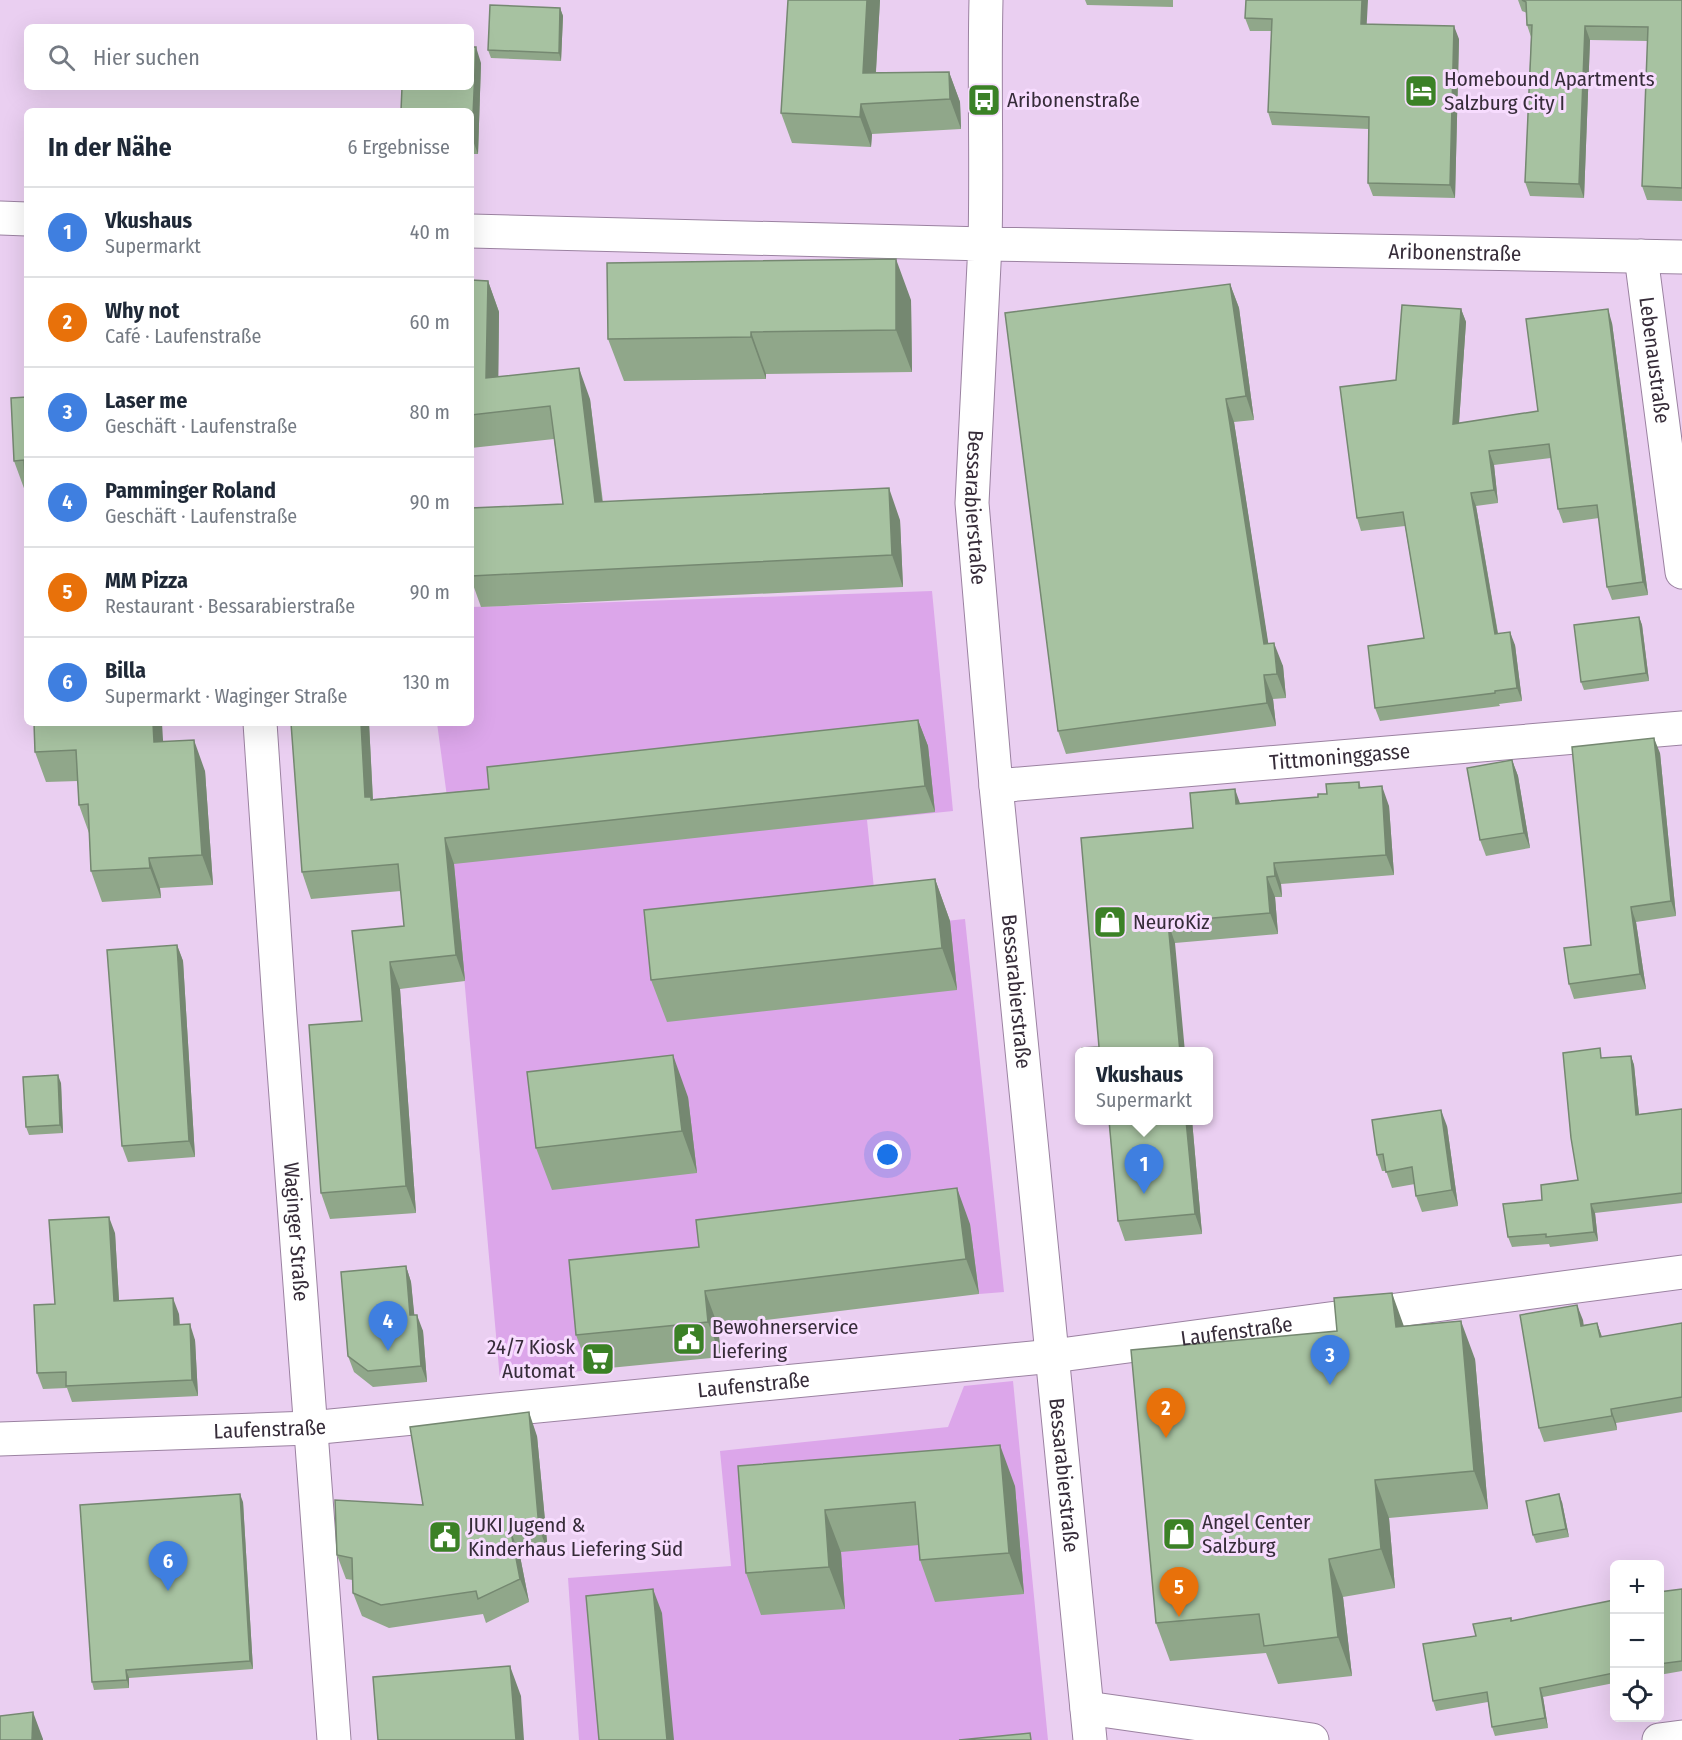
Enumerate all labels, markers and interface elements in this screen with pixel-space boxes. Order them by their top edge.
search box [24,24,474,90]
icon: search [45,41,78,74]
text: Hier suchen [93,44,200,71]
place label: Homebound Apartments Salzburg City I [1444,66,1655,116]
hotel icon: Homebound Apartments Salzburg City I [1403,73,1439,109]
bus stop icon: Aribonenstraße [966,82,1002,118]
place label: Aribonenstraße [1007,87,1140,113]
text: In der Nähe [48,132,172,163]
text: 6 Ergebnisse [348,135,450,159]
text: Vkushaus [105,207,192,234]
text: 1 [63,220,72,244]
text: 40 m [410,220,450,244]
text: Supermarkt [105,234,201,258]
street label: Aribonenstraße [1388,239,1522,267]
street label: Lebenaustraße [1633,295,1676,425]
text: Why not [105,297,179,324]
text: 2 [63,310,72,334]
text: 60 m [410,310,450,334]
text: Café · Laufenstraße [105,324,261,348]
text: Laser me [105,387,187,414]
text: 3 [63,400,72,424]
text: 80 m [410,400,450,424]
text: Geschäft · Laufenstraße [105,414,297,438]
street label: Bessarabierstraße [959,429,992,586]
text: Pamminger Roland [105,477,276,504]
text: 4 [62,490,73,514]
text: 90 m [410,490,450,514]
text: Geschäft · Laufenstraße [105,504,297,528]
text: MM Pizza [105,567,188,594]
text: 5 [63,580,72,604]
text: 90 m [410,580,450,604]
text: Restaurant · Bessarabierstraße [105,594,355,618]
text: Billa [105,657,146,684]
text: 6 [62,670,73,694]
text: 130 m [403,670,450,694]
text: Supermarkt · Waginger Straße [105,684,347,708]
street label: Tittmoninggasse [1268,738,1411,776]
shop icon: NeuroKiz [1092,904,1128,940]
place label: NeuroKiz [1133,909,1210,935]
street label: Bessarabierstraße [996,913,1037,1070]
popup [1075,1047,1213,1125]
text: Vkushaus [1096,1061,1183,1088]
text: Supermarkt [1096,1088,1192,1112]
your location [873,1140,902,1169]
pin: 1 [1124,1144,1164,1194]
street label: Waginger Straße [278,1161,314,1302]
pin: 4 [368,1302,408,1351]
street label: Laufenstraße [1179,1311,1294,1352]
place label: Bewohnerservice Liefering [712,1314,858,1364]
public building icon: Bewohnerservice Liefering [671,1321,707,1357]
place label: 24/7 Kiosk Automat [487,1334,575,1384]
pin: 3 [1310,1336,1350,1385]
supermarket icon: 24/7 Kiosk Automat [580,1341,616,1377]
street label: Laufenstraße [696,1367,811,1403]
pin: 2 [1146,1388,1186,1438]
street label: Bessarabierstraße [1043,1397,1084,1554]
street label: Laufenstraße [213,1414,327,1444]
place label: Angel Center Salzburg [1202,1509,1311,1559]
place label: JUKI Jugend & Kinderhaus Liefering Süd [468,1512,683,1562]
shop icon: Angel Center Salzburg [1161,1516,1197,1552]
public building icon: JUKI Jugend & Kinderhaus Liefering Süd [427,1519,463,1555]
pin: 6 [148,1542,188,1591]
map controls [1610,1560,1664,1722]
button: + [1610,1560,1664,1614]
pin: 5 [1160,1568,1198,1617]
button: − [1610,1614,1664,1668]
button: locate [1610,1668,1664,1722]

